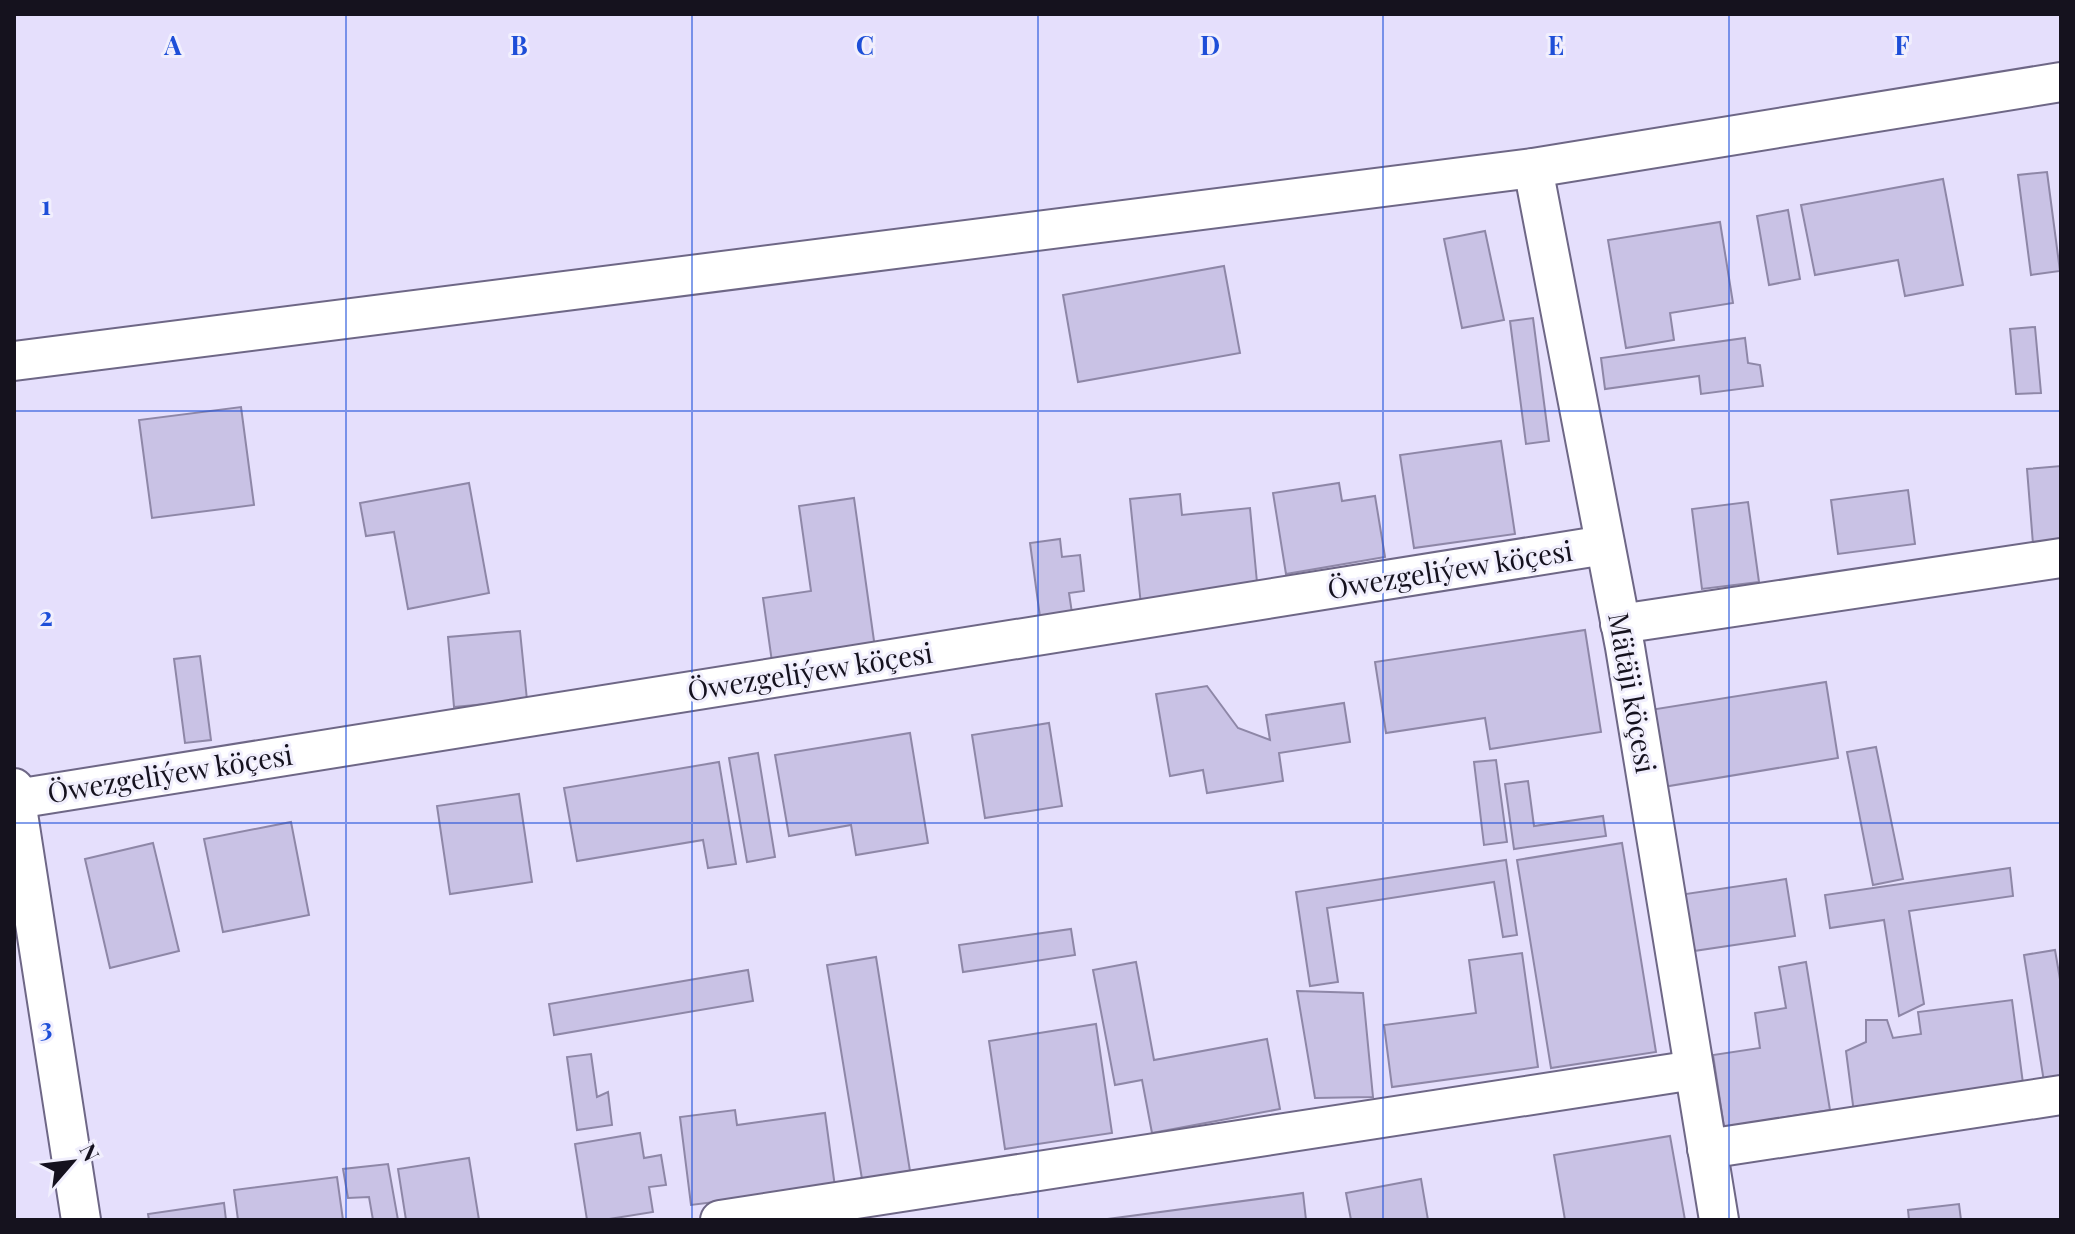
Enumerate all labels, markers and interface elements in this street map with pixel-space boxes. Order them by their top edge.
text: A [163,27,182,62]
text: B [510,27,528,62]
text: C [856,27,874,62]
text: D [1200,27,1220,62]
text: E [1548,27,1564,62]
text: F [1894,27,1910,62]
text: 1 [41,187,51,222]
street label: Öwezgeliýew köçesi [1325,531,1575,606]
text: 2 [39,598,53,633]
street label: Mätäji köçesi [1601,610,1666,776]
street label: Öwezgeliýew köçesi [685,633,935,708]
street label: Öwezgeliýew köçesi [45,735,295,810]
text: 3 [40,1009,52,1044]
north arrow [32,1122,112,1202]
text: N [74,1138,108,1166]

